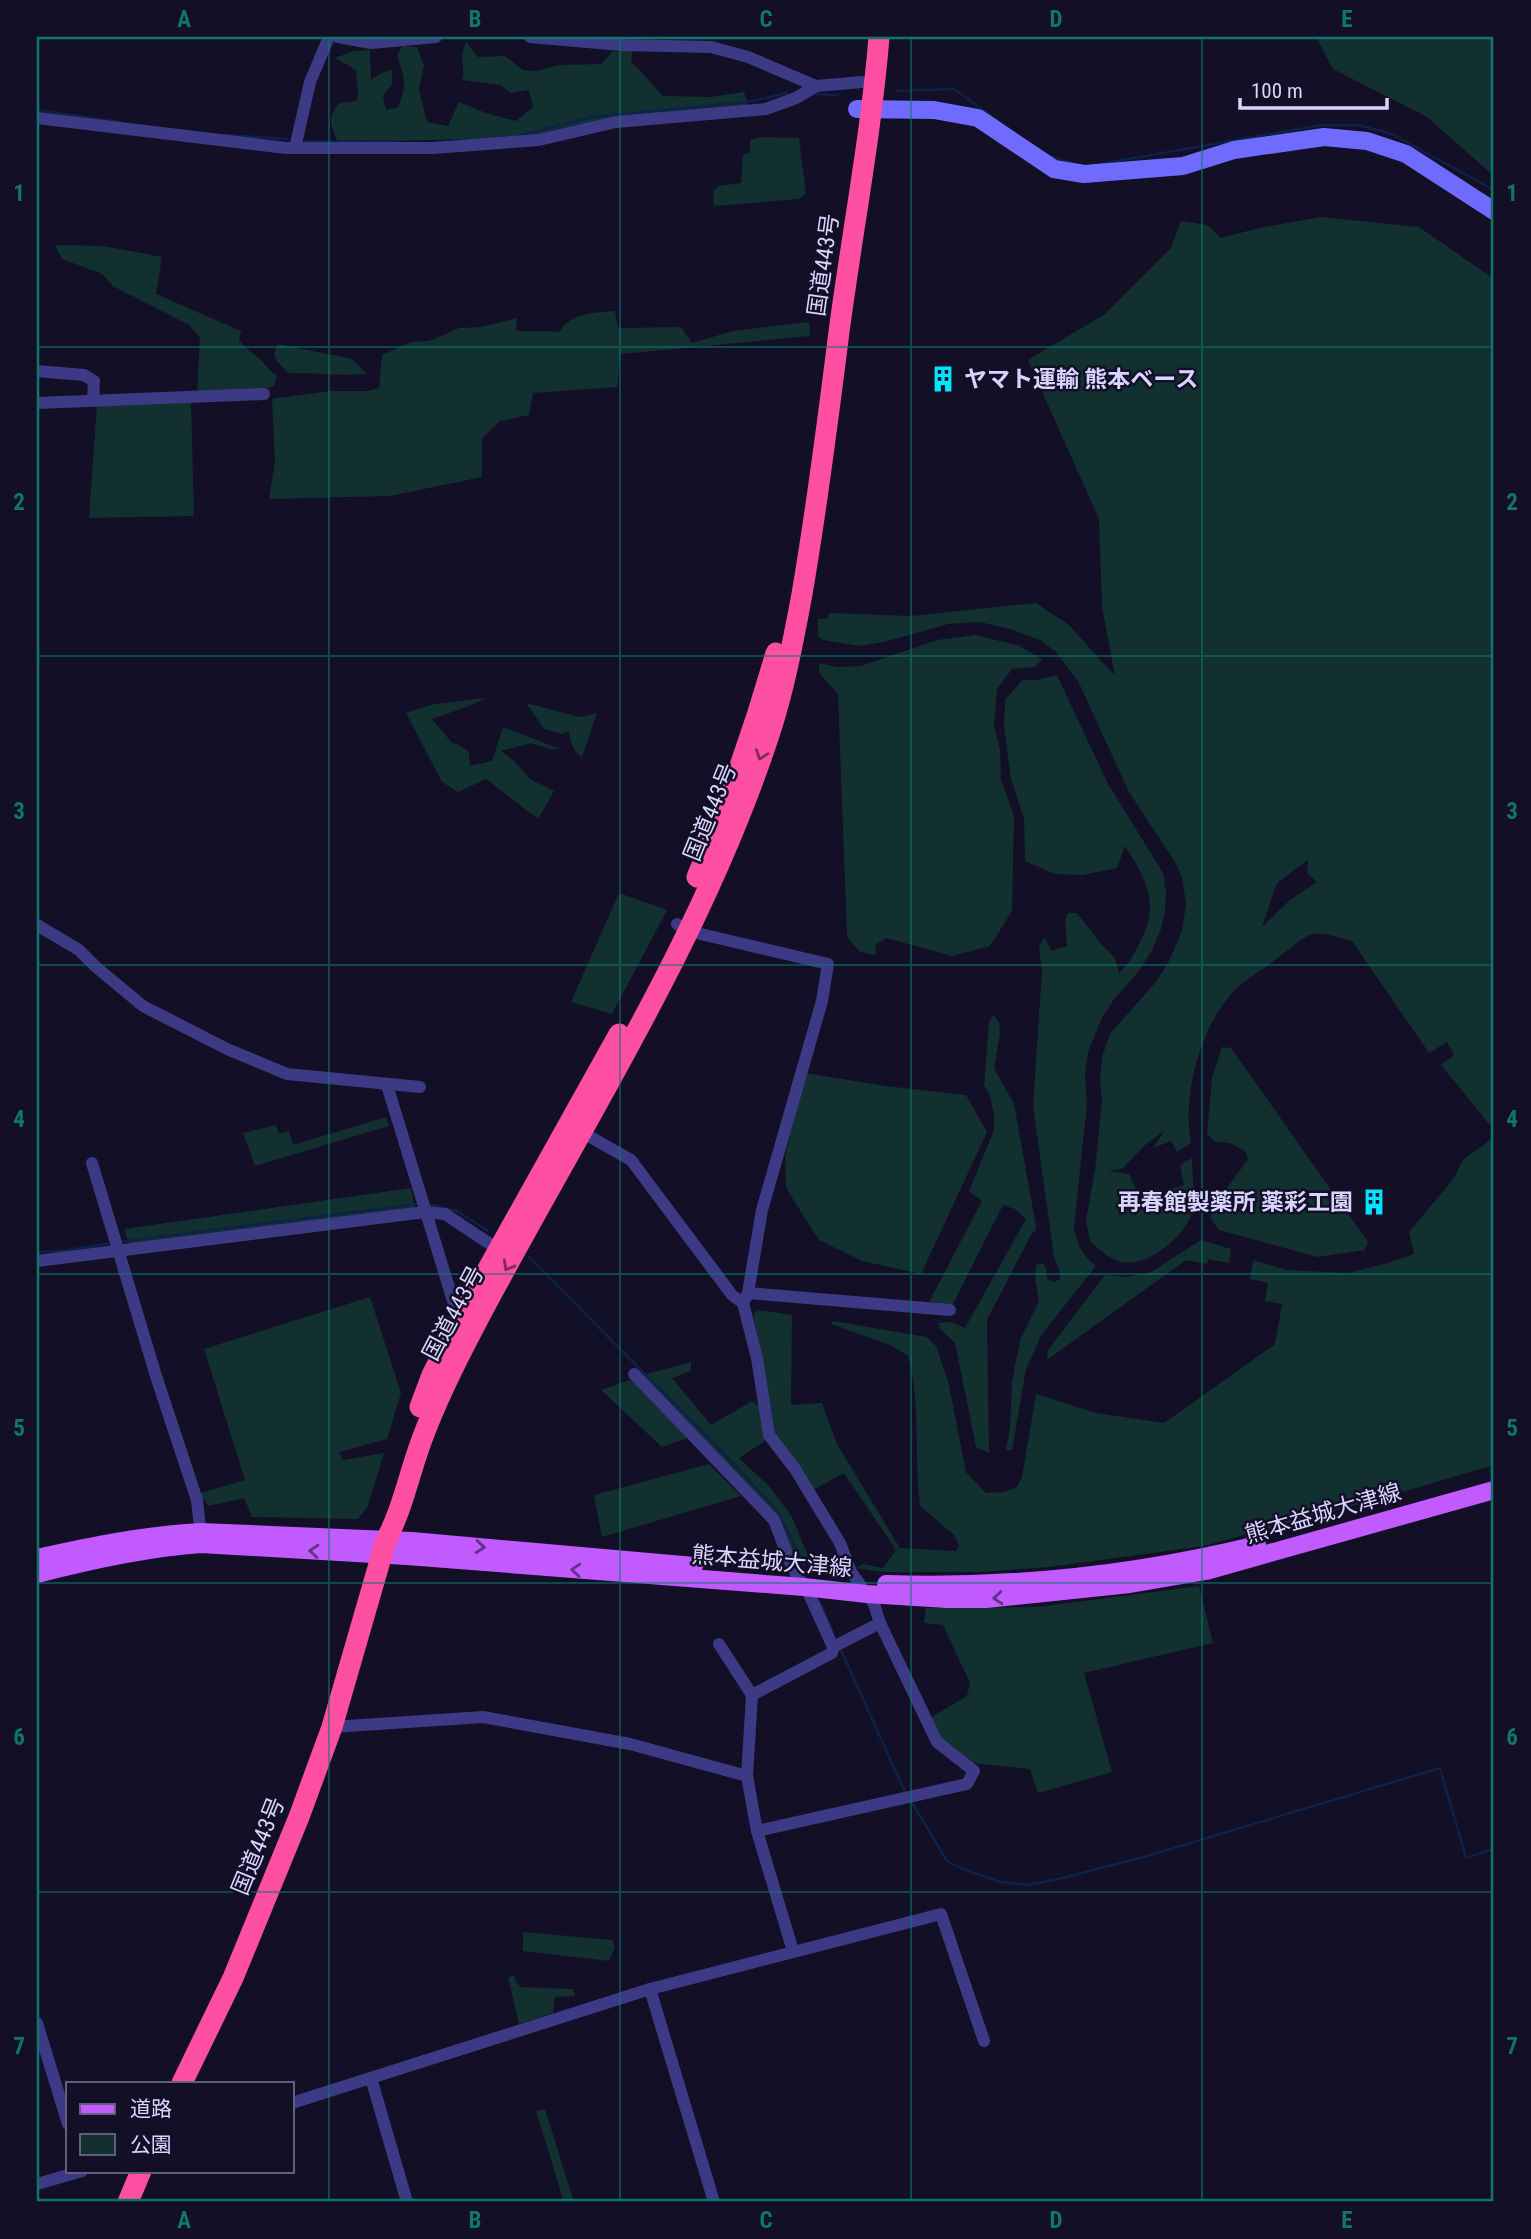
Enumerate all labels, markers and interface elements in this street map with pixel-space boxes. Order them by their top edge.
text: A [177,6,191,33]
text: B [469,6,481,33]
text: C [759,6,773,33]
text: D [1050,6,1063,33]
text: E [1341,6,1353,33]
scale bar [1240,66,1388,110]
text: 100 m [1251,79,1303,103]
text: 1 [13,180,25,207]
text: 1 [1506,180,1518,207]
street label: 国道443号 [803,212,844,318]
building icon: ヤマト運輸 熊本ベース [928,364,958,394]
place label: ヤマト運輸 熊本ベース [964,366,1198,393]
text: 2 [13,489,25,516]
text: 2 [1506,489,1518,516]
one-way arrow [756,749,770,761]
street label: 国道443号 [679,759,742,865]
text: 3 [13,798,25,825]
text: 3 [1506,798,1518,825]
text: 4 [13,1106,25,1133]
text: 4 [1506,1106,1518,1133]
building icon: 再春館製薬所 薬彩工園 [1359,1187,1389,1217]
place label: 再春館製薬所 薬彩工園 [1118,1189,1353,1216]
one-way arrow [503,1258,516,1271]
street label: 国道443号 [417,1261,490,1365]
text: 5 [13,1415,25,1442]
text: 5 [1506,1415,1518,1442]
street label: 熊本益城大津線 [1242,1478,1404,1549]
one-way arrow [475,1539,486,1554]
street label: 熊本益城大津線 [691,1541,853,1582]
one-way arrow [308,1544,319,1559]
one-way arrow [570,1563,581,1578]
one-way arrow [992,1590,1003,1605]
text: 6 [13,1724,25,1751]
text: 6 [1506,1724,1518,1751]
street label: 国道443号 [227,1793,290,1899]
text: 7 [13,2033,25,2060]
text: 7 [1506,2033,1518,2060]
legend [66,2082,294,2172]
text: 道路 [130,2097,172,2121]
text: 公園 [130,2133,172,2157]
text: A [177,2207,191,2234]
text: B [469,2207,481,2234]
text: C [759,2207,773,2234]
text: D [1050,2207,1063,2234]
text: E [1341,2207,1353,2234]

